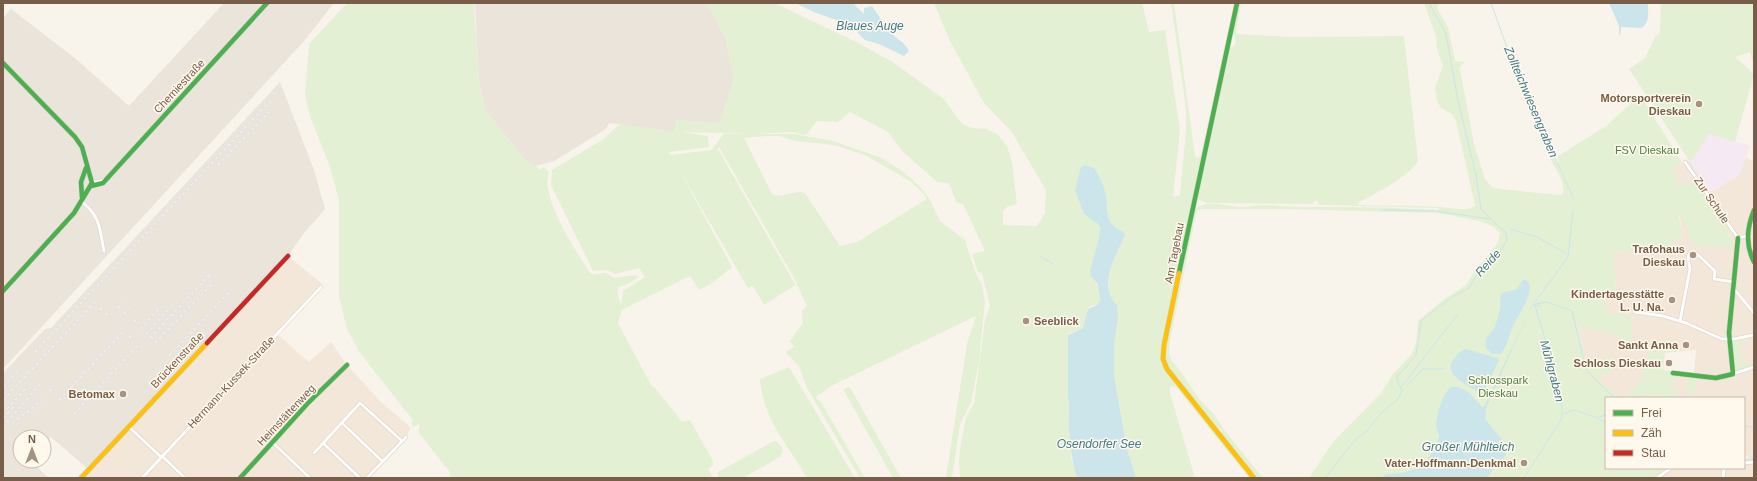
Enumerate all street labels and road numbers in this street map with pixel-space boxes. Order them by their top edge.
street label: Chemiestraße [151,57,207,115]
street label: Zur Schule [1692,175,1732,225]
street label: Am Tagebau [1162,222,1186,284]
street label: Brückenstraße [148,330,206,390]
street label: Hermann-Kussek-Straße [185,333,277,431]
street label: Heimstättenweg [255,382,317,448]

